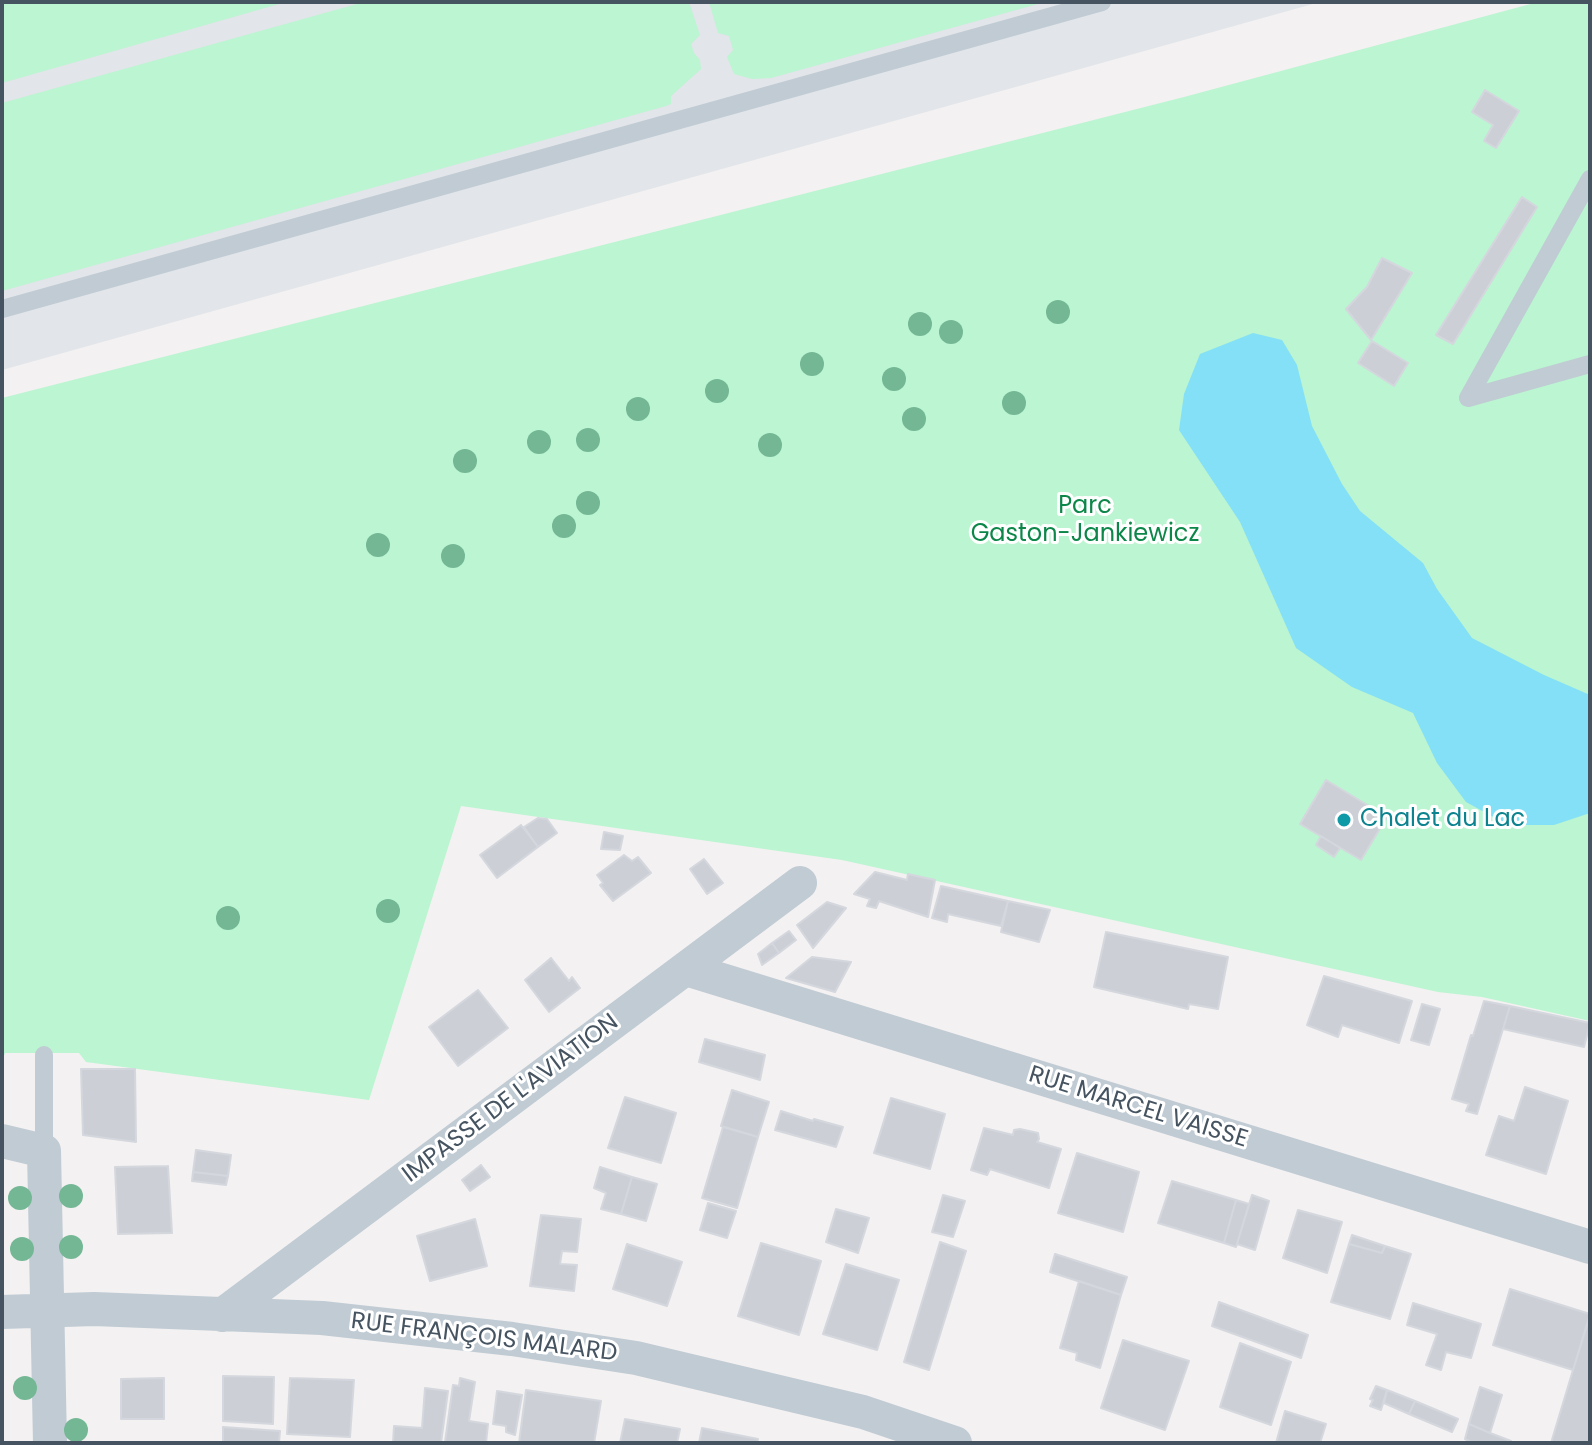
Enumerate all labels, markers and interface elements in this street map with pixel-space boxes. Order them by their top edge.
park label: Parc Gaston-Jankiewicz [971,493,1199,549]
place label: Chalet du Lac [1360,806,1525,834]
marker: Chalet du Lac [1335,811,1353,829]
street label: IMPASSE DE L'AVIATION [398,1009,624,1189]
street label: RUE MARCEL VAISSE [1025,1061,1251,1155]
street label: RUE FRANÇOIS MALARD [349,1307,619,1369]

